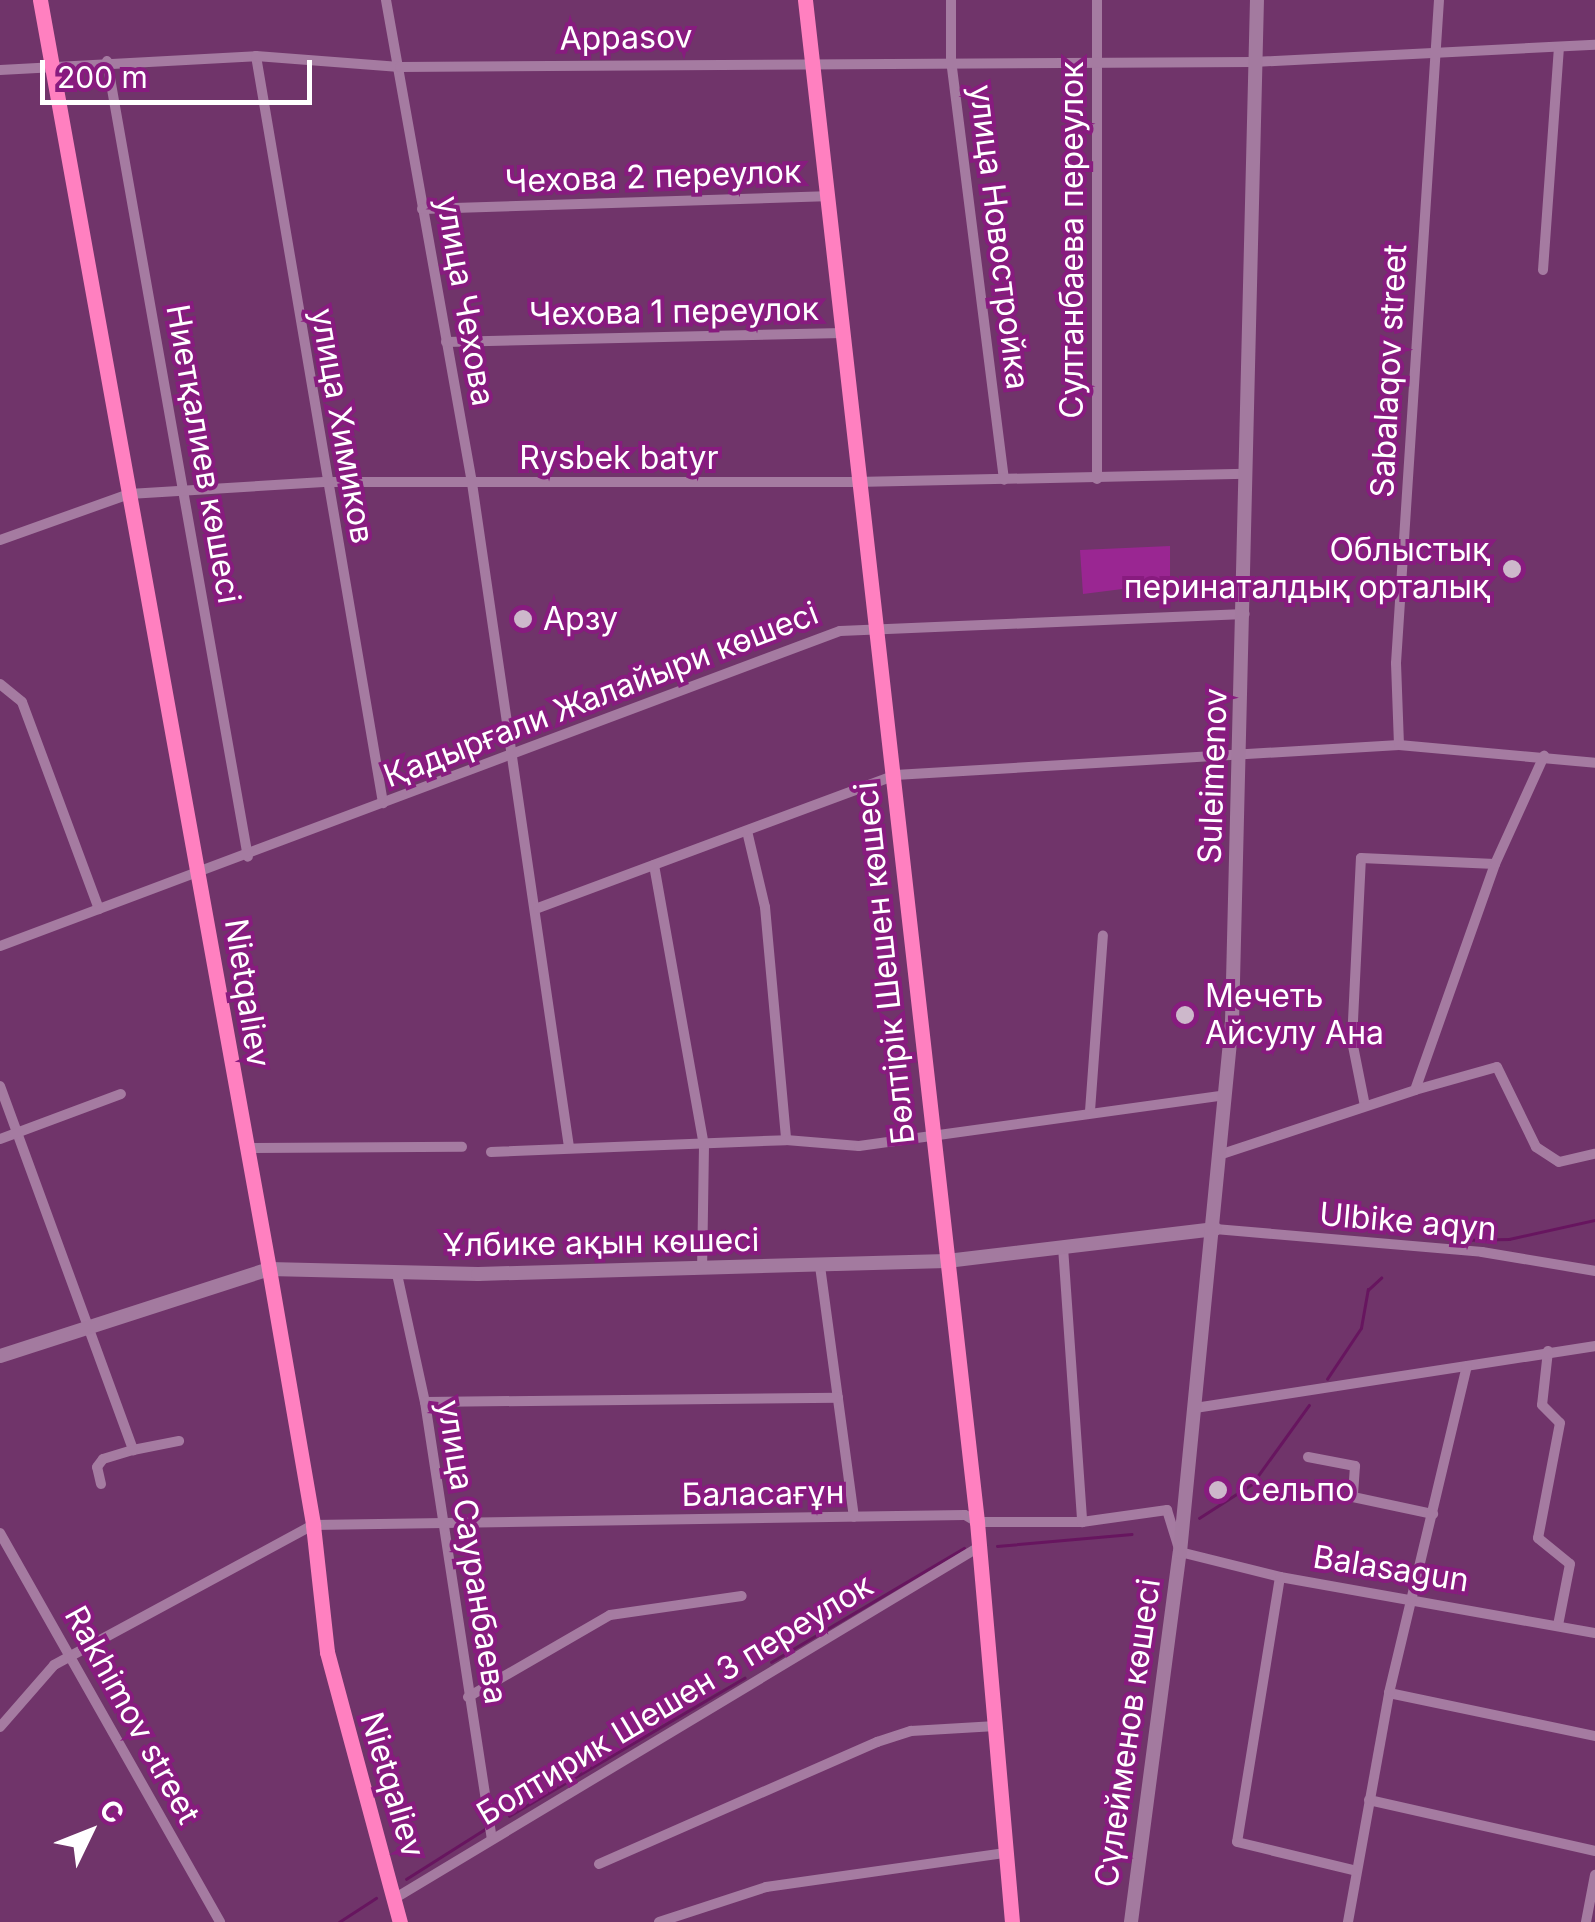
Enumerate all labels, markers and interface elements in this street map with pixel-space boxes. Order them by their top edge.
street label: Appasov [559,18,693,58]
scale bar [45,40,318,102]
text: 200 m [57,59,148,95]
street label: Султанбаева переулок [1053,61,1091,419]
street label: улица Новостройка [961,82,1037,392]
street label: Чехова 2 переулок [504,153,802,201]
street label: улица Чехова [428,193,502,409]
street label: Sabalaqov street [1363,243,1415,499]
street label: Чехова 1 переулок [529,290,819,334]
street label: Ниетқалиев көшесі [158,302,248,606]
street label: улица Химиков [302,305,382,547]
street label: Rysbek batyr [519,439,719,477]
place label: Облыстық перинаталдық орталық [1124,532,1490,607]
marker: Облыстық перинаталдық орталық [1499,556,1525,582]
street label: Қадырғали Жалайыри көшесі [378,594,824,796]
place label: Арзу [543,600,618,638]
marker: Арзу [512,608,534,630]
street label: Suleimenov [1191,688,1235,864]
street label: Бөлтірік Шешен көшесі [847,780,923,1146]
street label: Nietqaliev [216,916,278,1070]
place label: Мечеть Айсулу Ана [1205,978,1384,1053]
marker: Мечеть Айсулу Ана [1174,1004,1196,1026]
street label: Ulbike aqyn [1318,1195,1498,1249]
street label: Ұлбике ақын көшесі [442,1221,760,1265]
street label: улица Сауранбаева [429,1397,515,1707]
place label: Сельпо [1238,1471,1354,1509]
street label: Баласағұн [681,1473,845,1515]
marker: Сельпо [1207,1479,1229,1501]
street label: Balasagun [1310,1538,1472,1600]
street label: Болтирик Шешен 3 переулок [470,1566,880,1834]
street label: Сүлейменов көшесі [1087,1576,1169,1890]
street label: Rakhimov street [56,1599,208,1831]
street label: Nietqaliev [352,1708,432,1862]
north arrow [40,1782,140,1882]
text: С [92,1792,131,1831]

